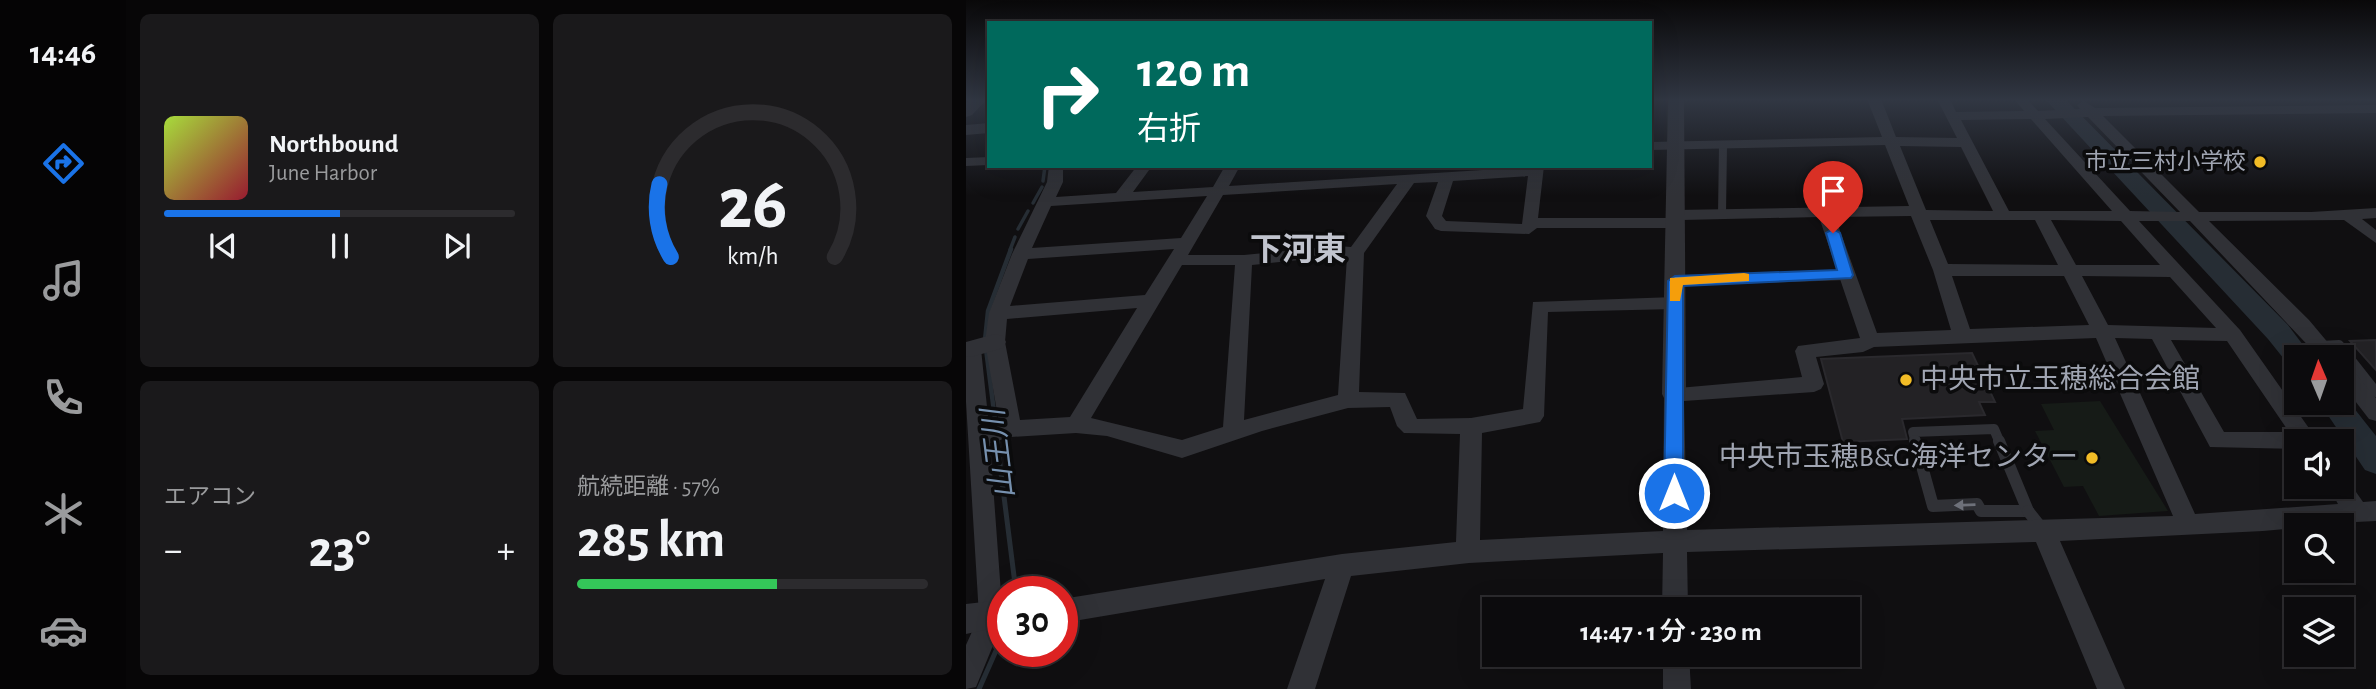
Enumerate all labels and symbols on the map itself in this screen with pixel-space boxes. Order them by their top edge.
place label: 市立三村小学校 [2085,149,2246,174]
marker: 市立三村小学校 [2252,154,2268,170]
pin [1803,161,1863,233]
district label: 下河東 [1250,232,1346,266]
north arrow [2284,345,2354,415]
place label: 中央市立玉穂総合会館 [1920,364,2200,394]
marker: 中央市立玉穂総合会館 [1898,372,1914,388]
water label: 山王川 [977,405,1019,501]
place label: 中央市玉穂B&G海洋センター [1719,442,2078,472]
marker: 中央市玉穂B&G海洋センター [2084,450,2100,466]
position arrow [1637,456,1711,530]
one-way arrow [1953,499,1975,510]
speed limit sign: 30 [987,576,1078,667]

